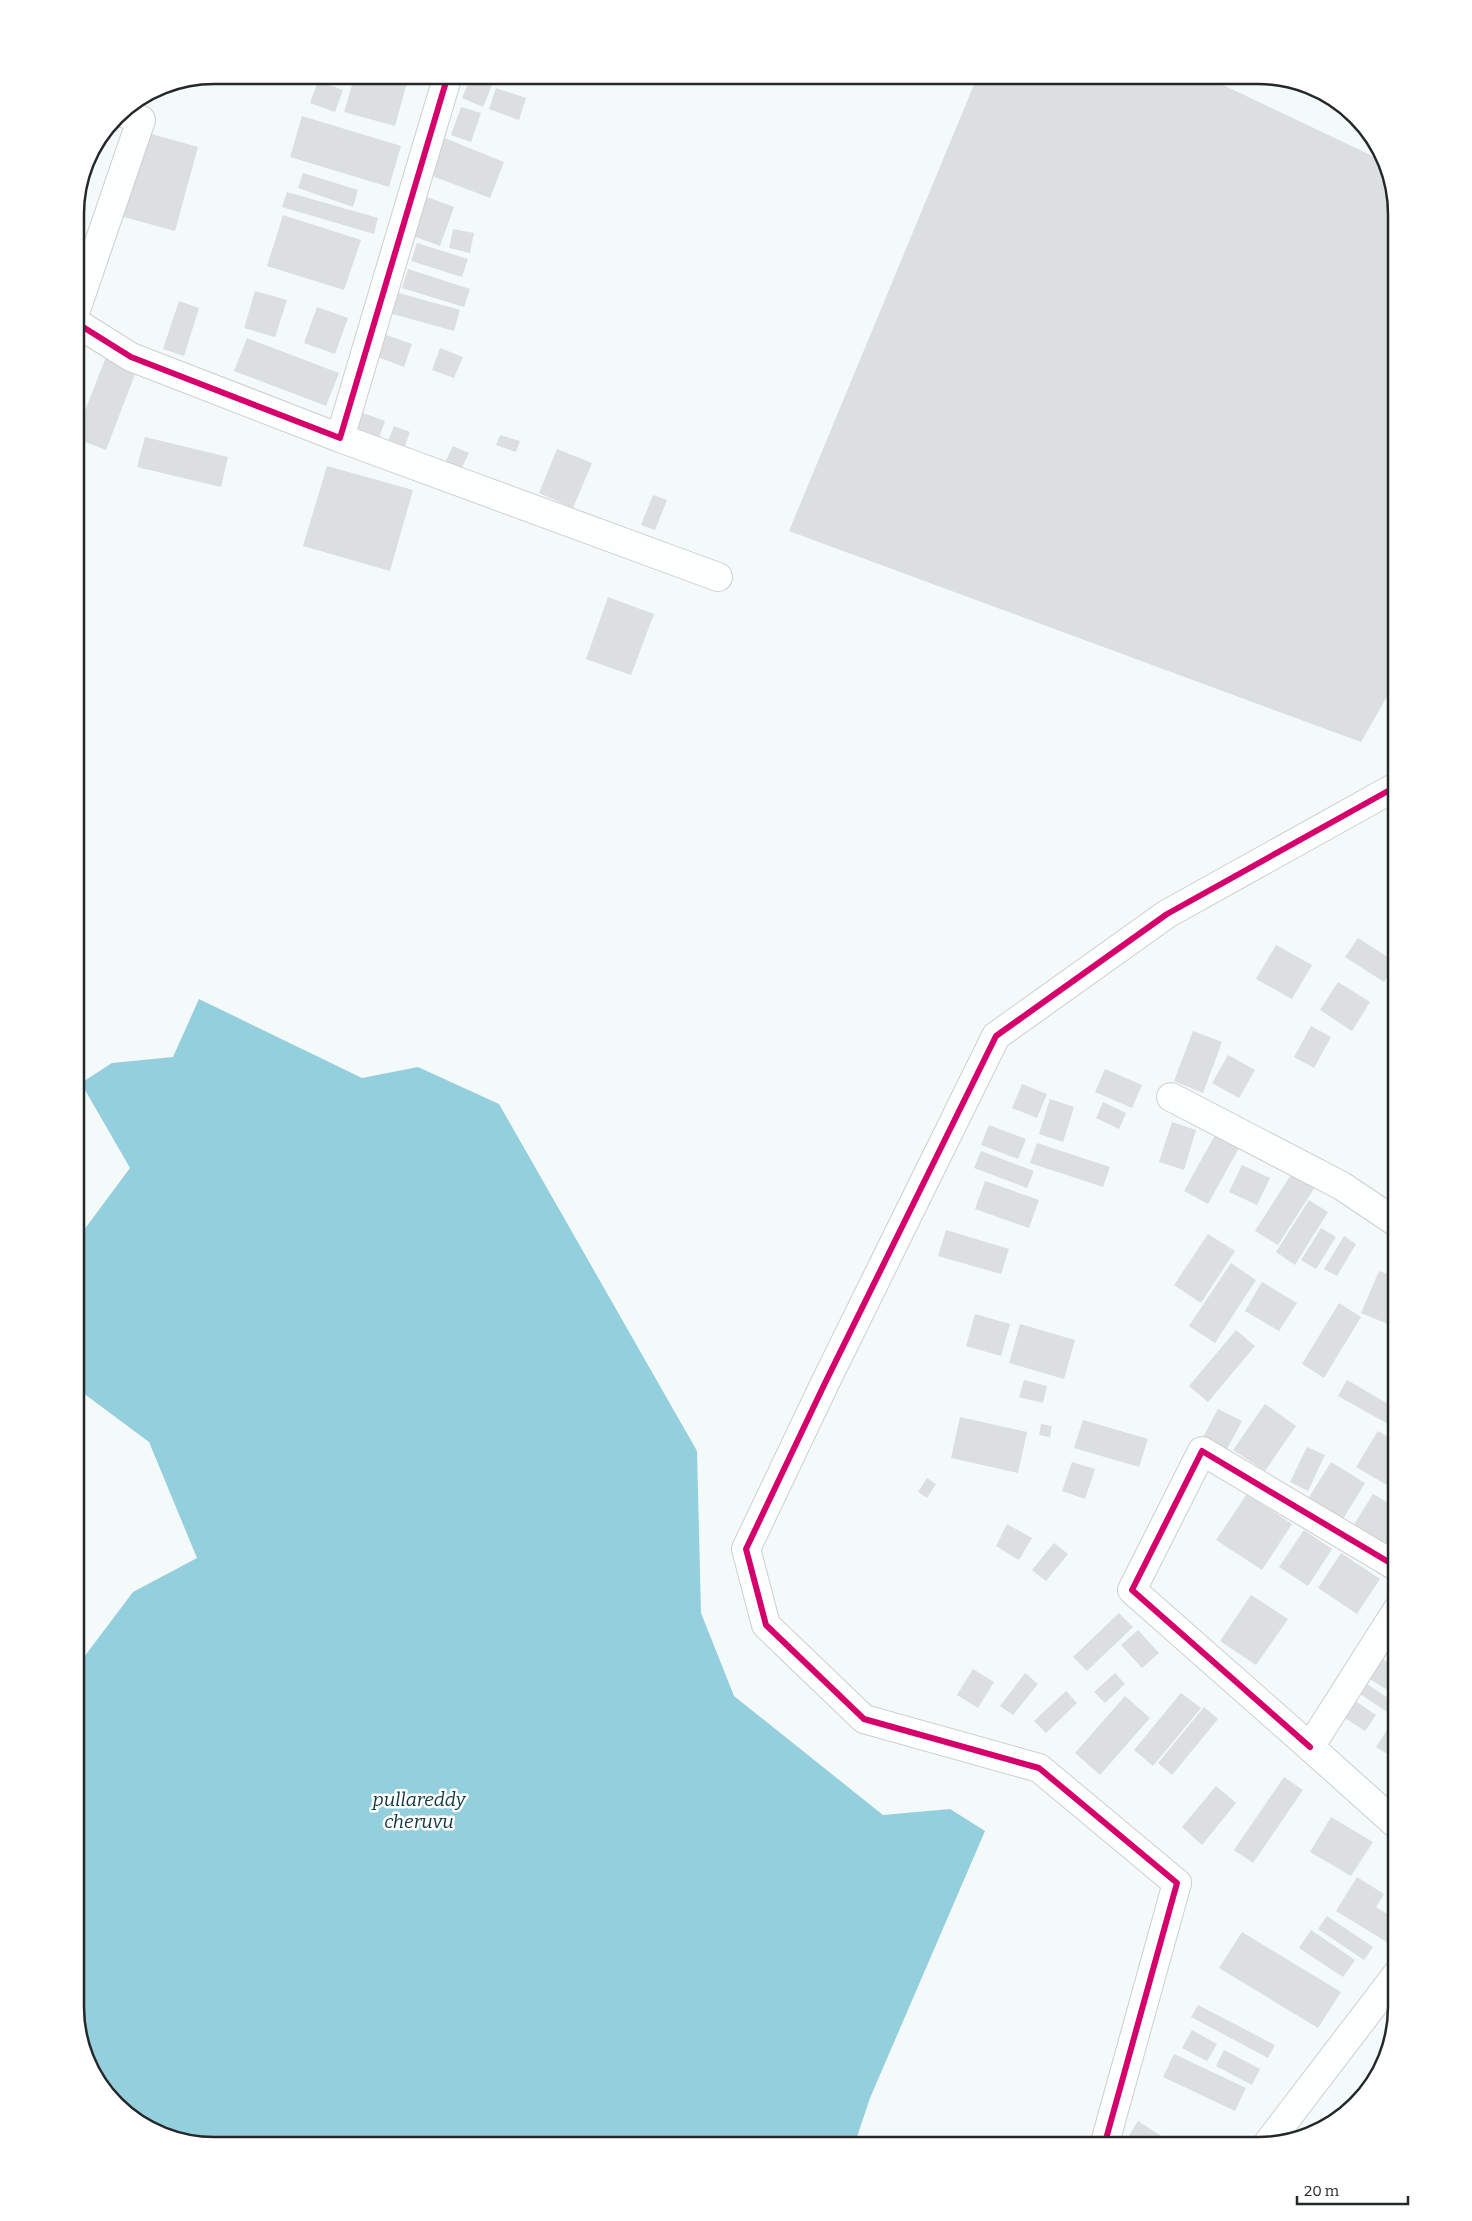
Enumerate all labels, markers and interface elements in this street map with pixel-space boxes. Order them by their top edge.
water label: pullareddy cheruvu [372,1788,467,1833]
scale bar [1297,2174,1408,2206]
text: 20 m [1304,2182,1340,2200]

